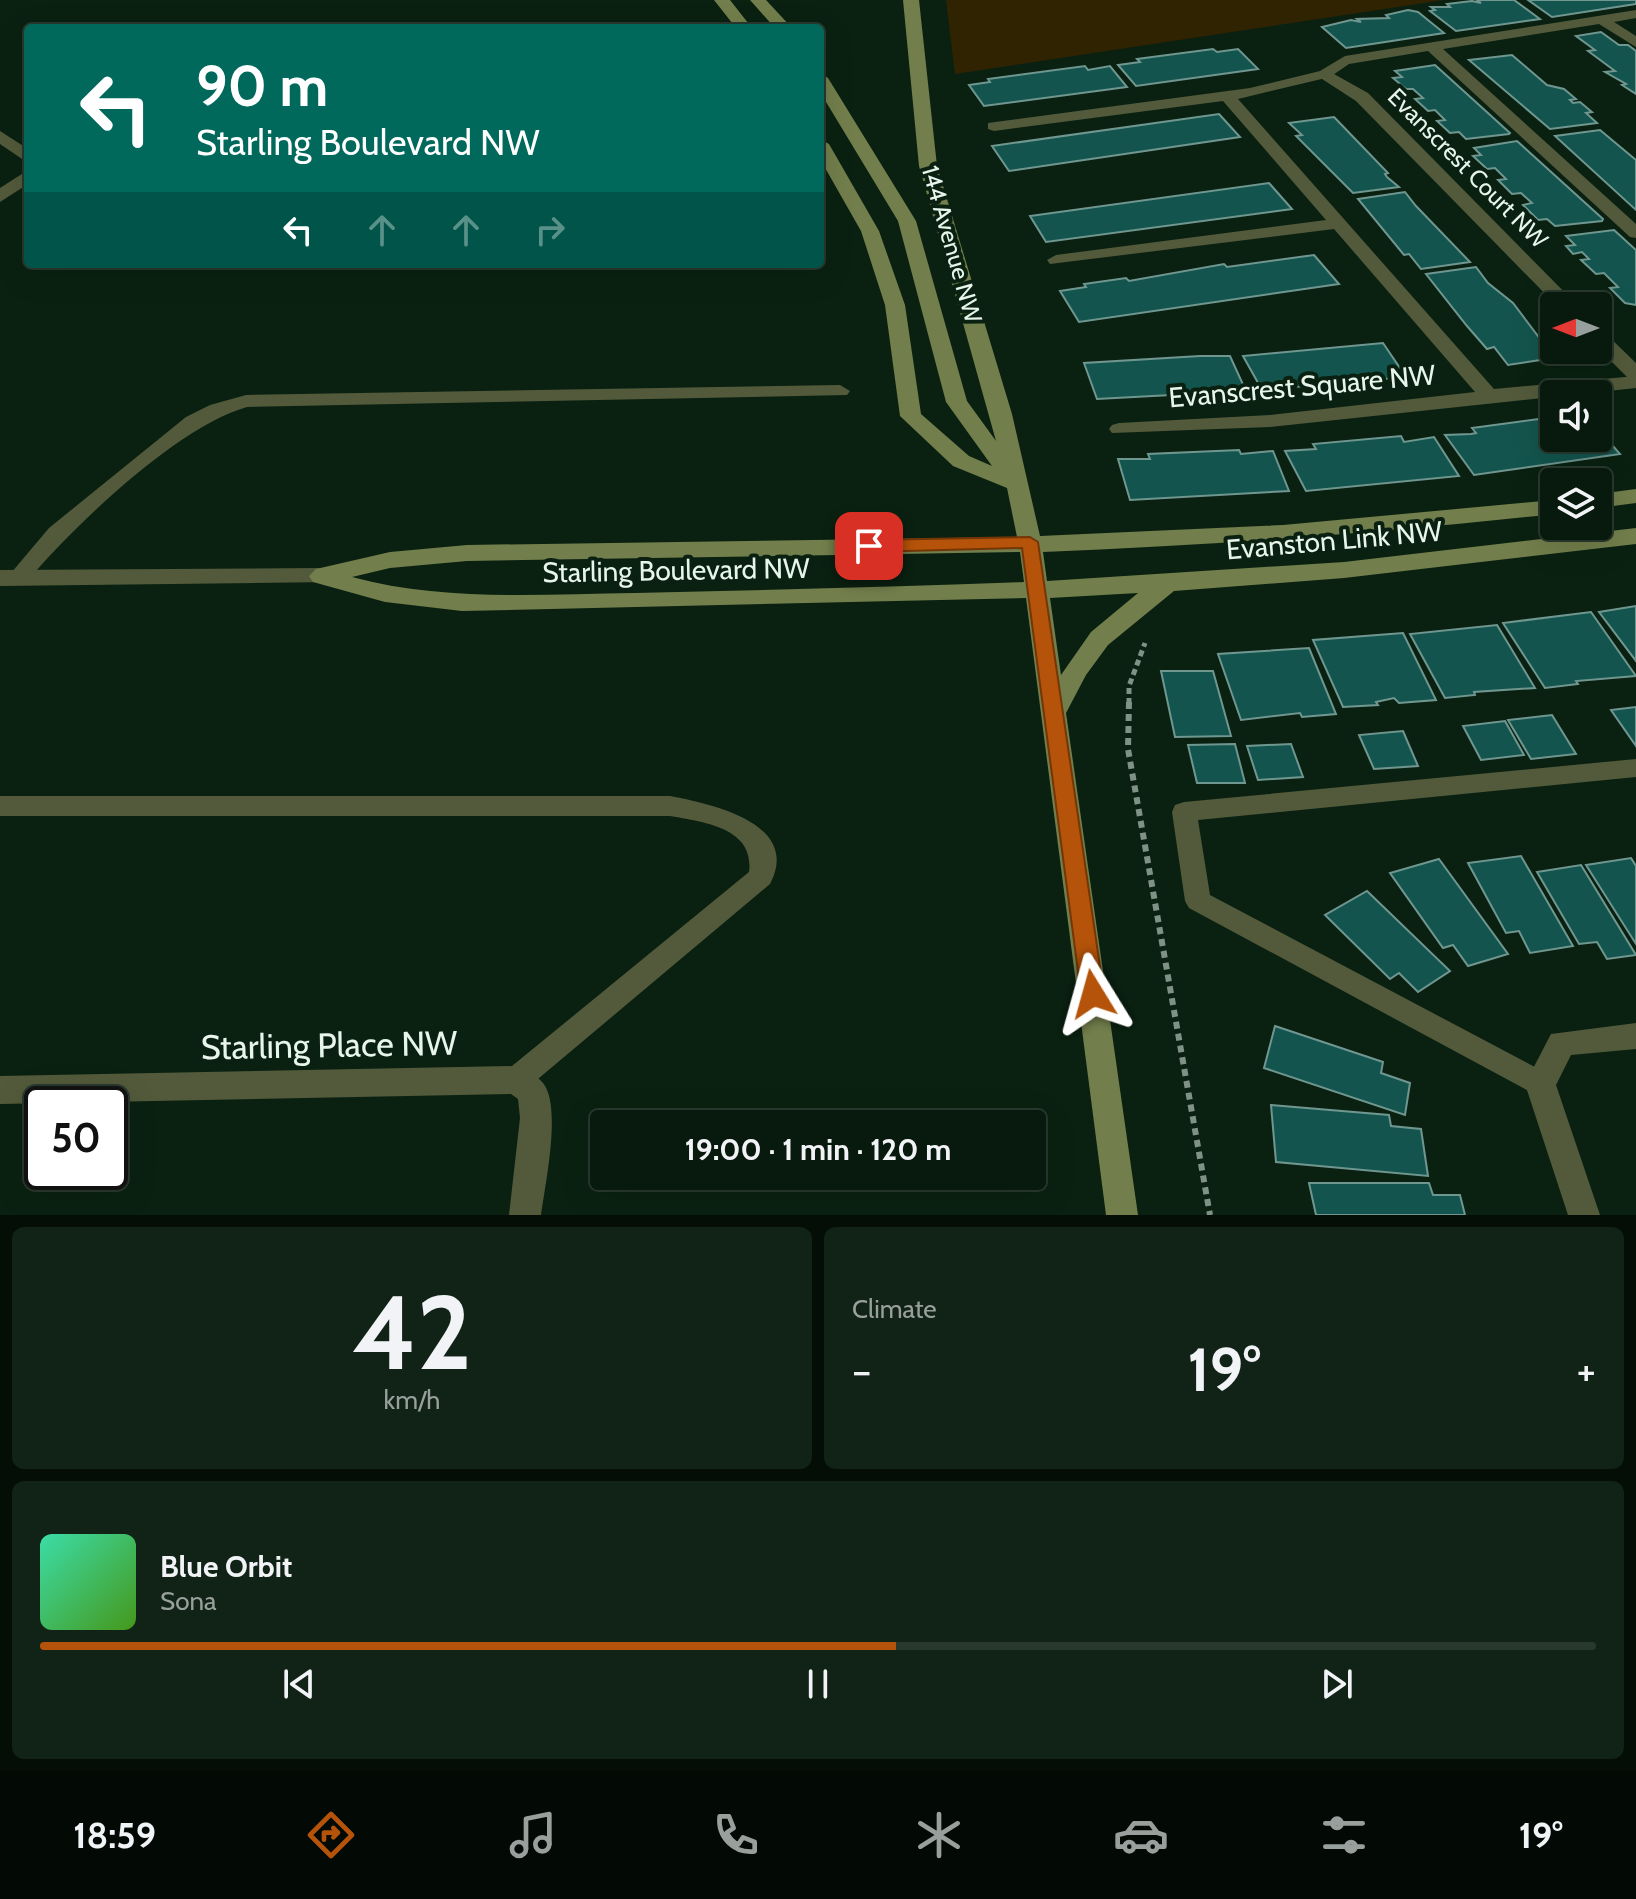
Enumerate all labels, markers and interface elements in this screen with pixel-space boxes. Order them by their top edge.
text: 90 m [196,52,328,120]
icon: left [64,56,168,160]
street label: Evanscrest Court NW [1382,82,1554,254]
text: Starling Boulevard NW [196,120,539,164]
street label: 144 Avenue NW [916,162,988,326]
icon: left [276,208,320,252]
icon: ahead [360,208,404,252]
icon: ahead [444,208,488,252]
icon: right [528,208,572,252]
north arrow [1540,292,1612,364]
map controls [1540,292,1612,540]
street label: Evanscrest Square NW [1167,357,1437,415]
button: sound [1540,380,1612,452]
button: layers [1540,468,1612,540]
pin [835,512,903,580]
street label: Evanston Link NW [1225,514,1444,566]
icon: arrive [847,524,891,568]
street label: Starling Boulevard NW [542,551,810,589]
position arrow [1051,952,1135,1036]
street label: Starling Place NW [200,1022,459,1068]
speed limit sign: 50 [24,1086,128,1190]
text: 19:00 · 1 min · 120 m [685,1131,951,1168]
text: 42 [352,1269,472,1395]
text: Climate [852,1293,937,1325]
text: 19° [1187,1333,1261,1406]
text: − [852,1344,871,1397]
text: + [1577,1344,1596,1397]
text: km/h [384,1384,440,1416]
text: Blue Orbit [160,1548,292,1585]
text: Sona [160,1585,217,1617]
icon: previous [277,1662,321,1706]
icon: pause [796,1662,840,1706]
icon: next [1315,1662,1359,1706]
icon: directions [303,1807,359,1863]
icon: music [505,1807,561,1863]
icon: phone [708,1807,764,1863]
icon: climate [911,1807,967,1863]
icon: car [1113,1807,1169,1863]
icon: filters [1316,1807,1372,1863]
text: 18:59 [73,1813,156,1857]
text: 19° [1519,1813,1563,1857]

